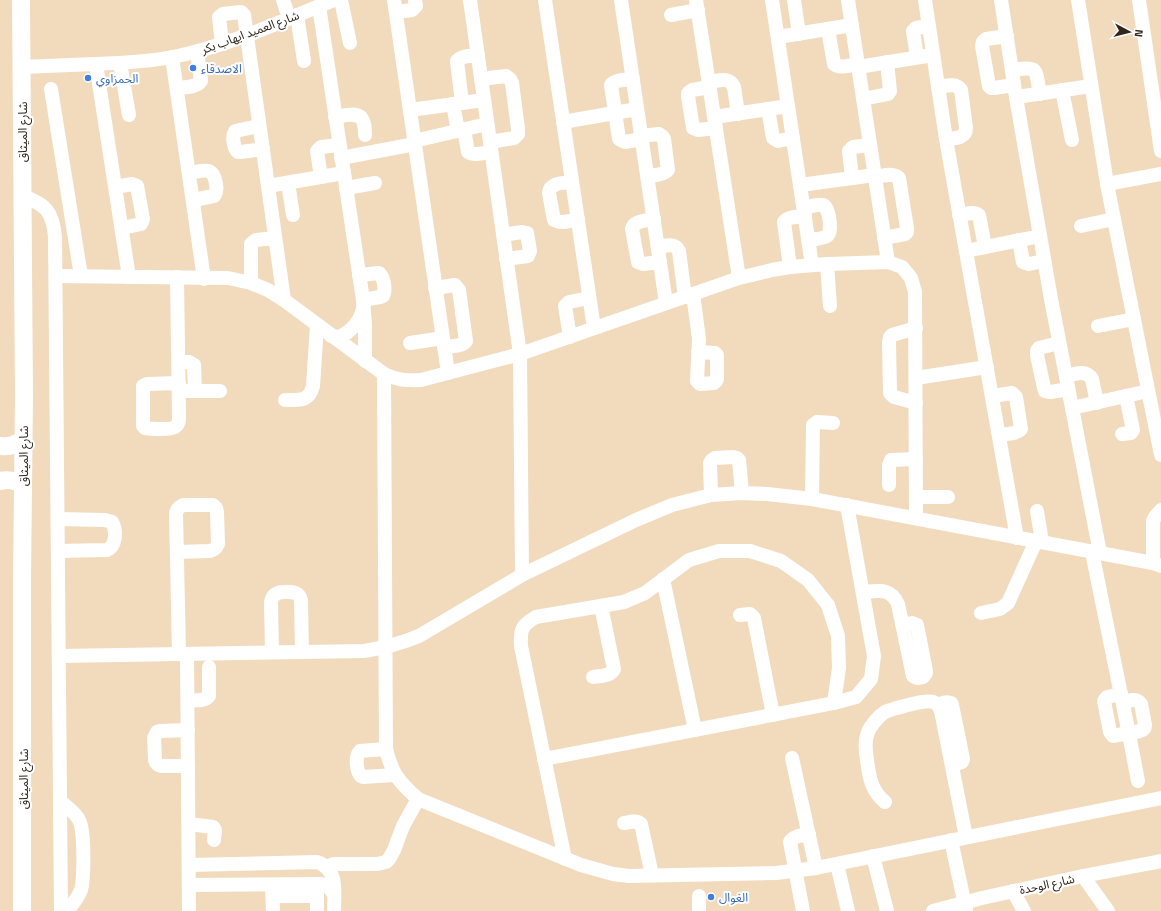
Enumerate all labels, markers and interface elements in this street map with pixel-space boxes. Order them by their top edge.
street label: شارع العميد ايهاب بكر [197,5,302,59]
north arrow [1109,12,1149,52]
text: N [1131,28,1147,38]
place label: الاصدقاء [201,59,242,78]
marker: الاصدقاء [188,63,198,73]
place label: الحمزاوي [96,69,138,88]
marker: الحمزاوي [83,73,93,83]
street label: شارع الميثاق [13,102,32,162]
street label: شارع الميثاق [14,426,33,486]
street label: شارع الميثاق [14,749,33,809]
street label: شارع الوحدة [1018,869,1076,899]
place label: الغوال [719,888,748,907]
marker: الغوال [706,892,716,902]

